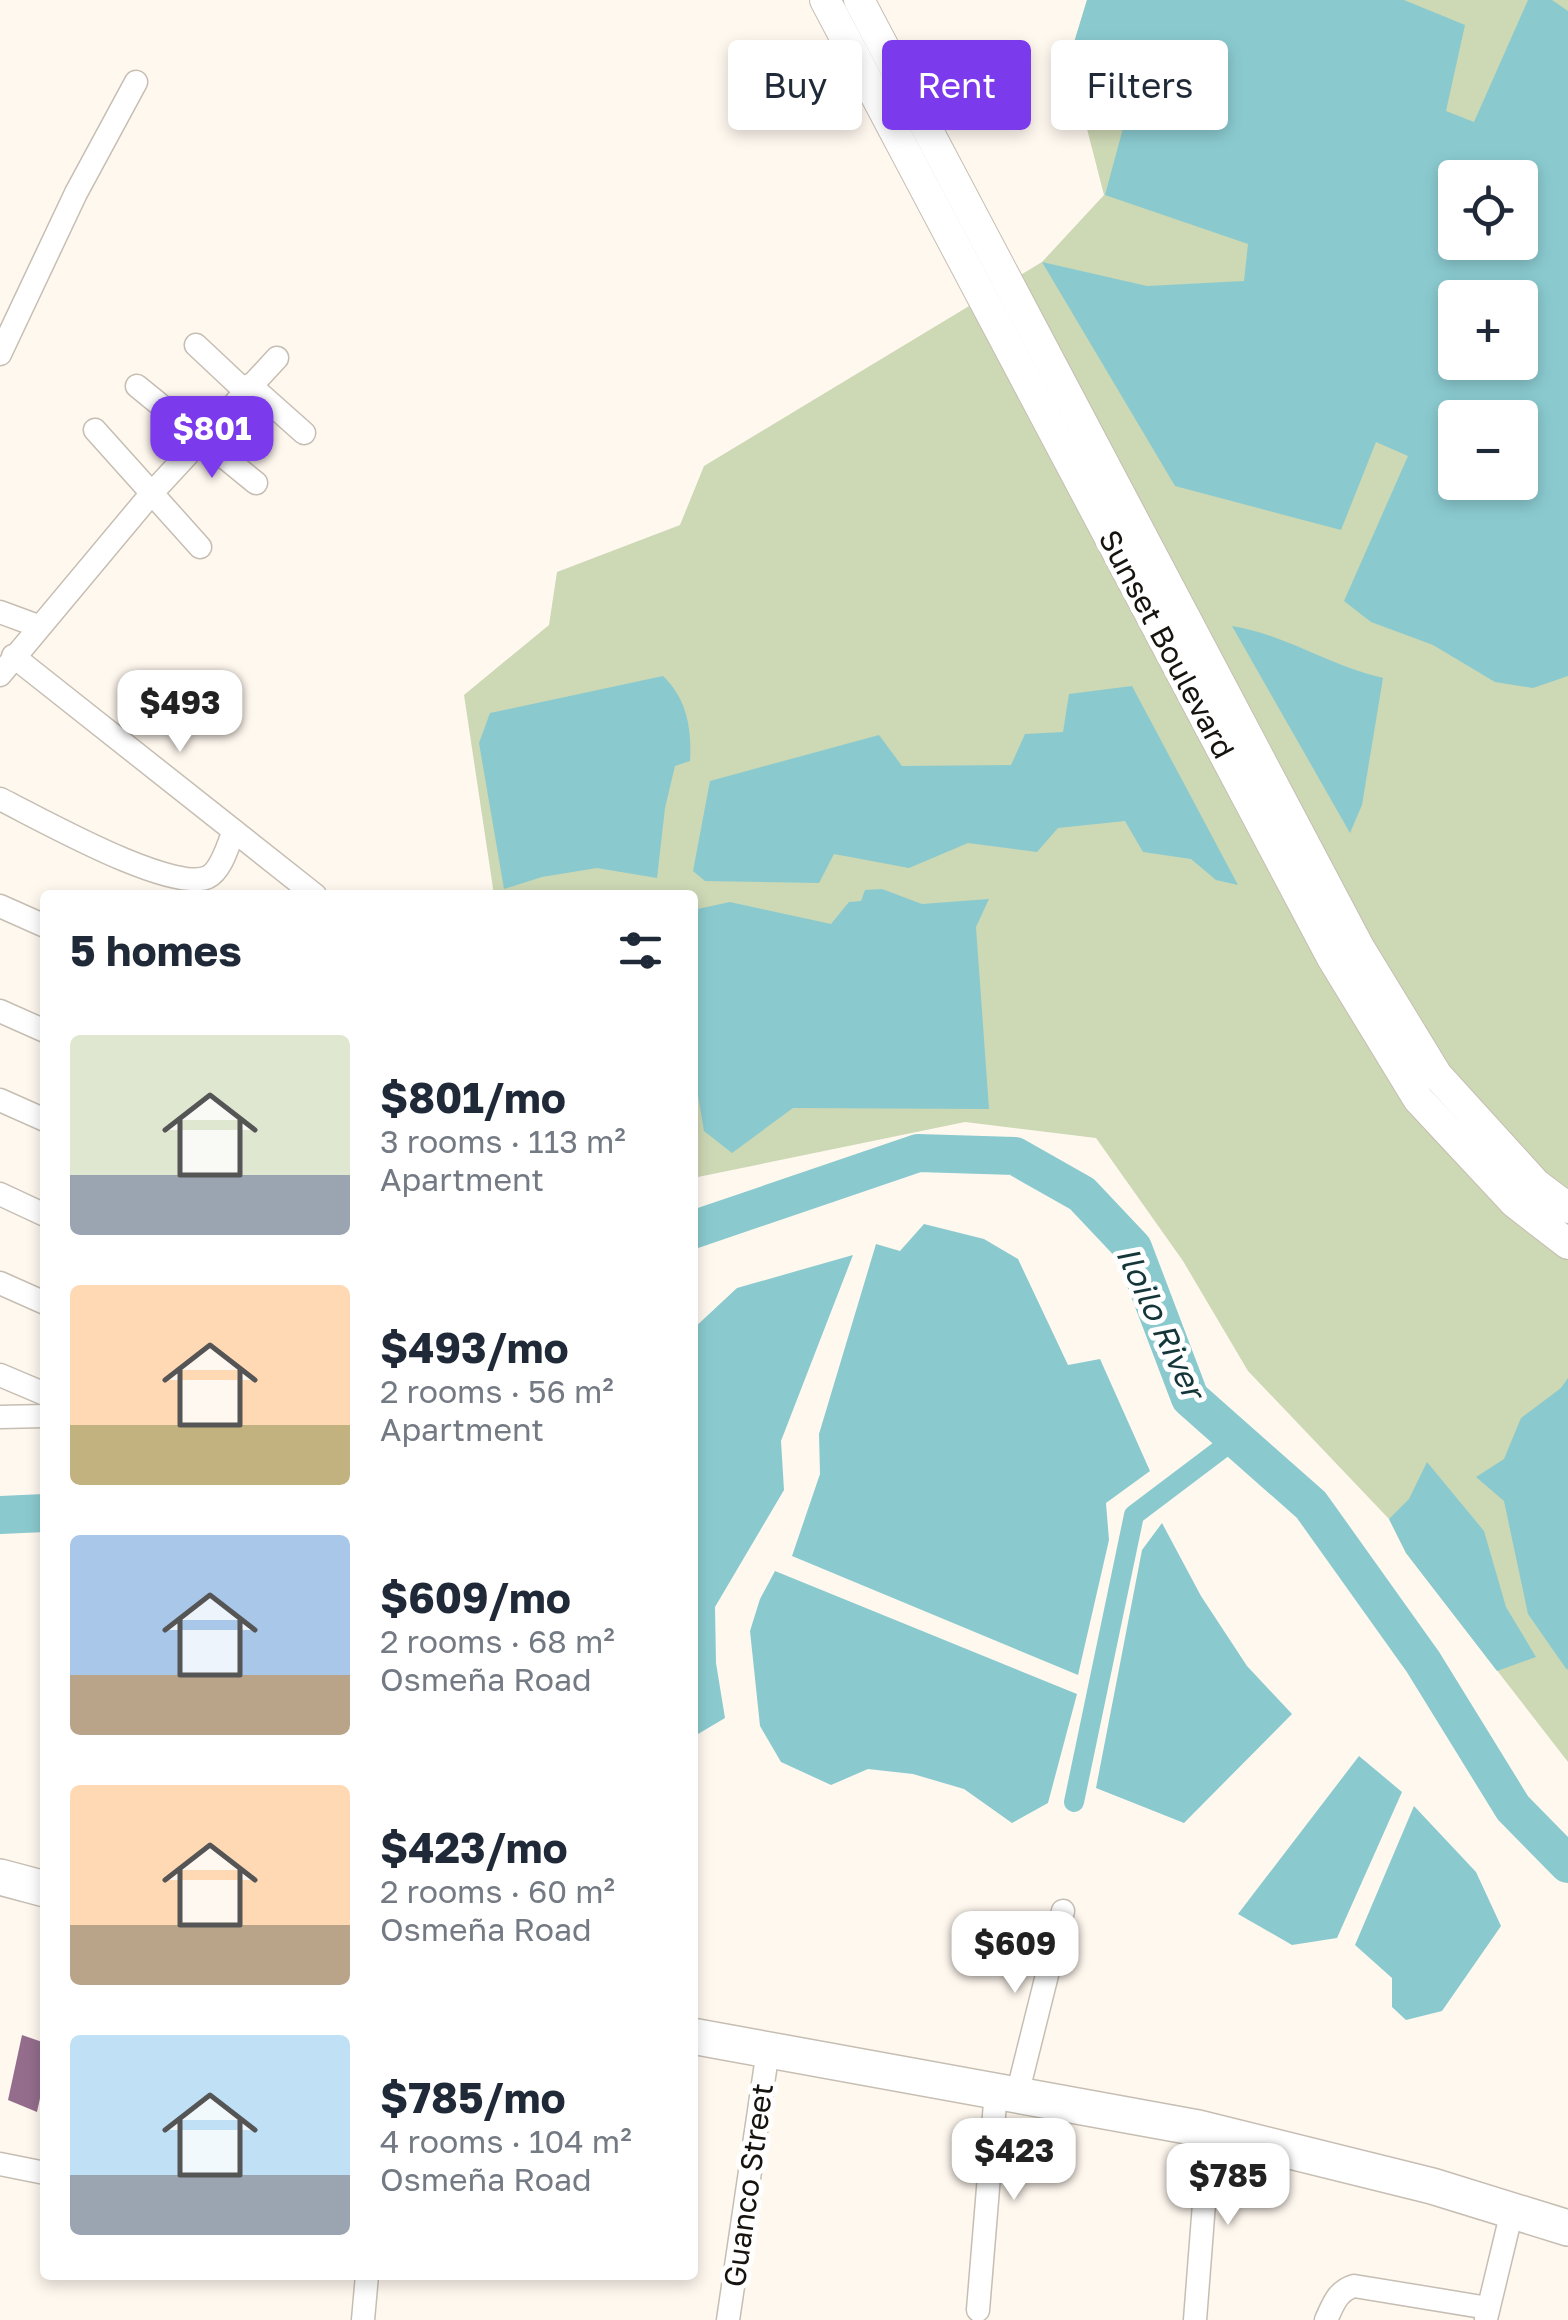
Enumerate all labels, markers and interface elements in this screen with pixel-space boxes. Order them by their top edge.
chip: Buy [728,40,862,130]
chip: Rent [882,40,1031,130]
chip: Filters [1051,40,1228,130]
map controls [1438,160,1538,500]
button: locate [1438,160,1538,260]
button: + [1438,280,1538,380]
pin: $801 [153,396,271,481]
button: − [1438,400,1538,500]
text: $801 [172,409,252,447]
street label: Sunset Boulevard [1092,524,1242,764]
pin: $493 [121,670,239,755]
text: $493 [139,683,221,721]
icon: filters [613,923,668,978]
text: 5 homes [70,925,242,975]
text: $801/mo [380,1072,566,1122]
icon: home [150,1075,270,1195]
text: 3 rooms · 113 m² [380,1122,626,1160]
text: Apartment [380,1160,544,1198]
water label: Iloilo River [1109,1240,1215,1408]
text: $493/mo [380,1322,569,1372]
icon: home [150,1325,270,1445]
text: 2 rooms · 56 m² [380,1372,614,1410]
text: Apartment [380,1410,544,1448]
text: $609/mo [380,1572,571,1622]
icon: home [150,1575,270,1695]
text: 2 rooms · 68 m² [380,1622,615,1660]
text: Osmeña Road [380,1660,592,1698]
text: $423/mo [380,1822,568,1872]
icon: home [150,1825,270,1945]
text: 2 rooms · 60 m² [380,1872,615,1910]
text: Osmeña Road [380,1910,592,1948]
pin: $609 [956,1911,1074,1996]
text: $609 [974,1924,1056,1962]
text: $785/mo [380,2072,566,2122]
icon: home [150,2075,270,2195]
street label: Guanco Street [716,2081,780,2289]
pin: $423 [955,2118,1073,2203]
text: 4 rooms · 104 m² [380,2122,632,2160]
text: $423 [974,2131,1054,2169]
pin: $785 [1169,2143,1287,2228]
text: $785 [1189,2156,1267,2194]
text: Osmeña Road [380,2160,592,2198]

